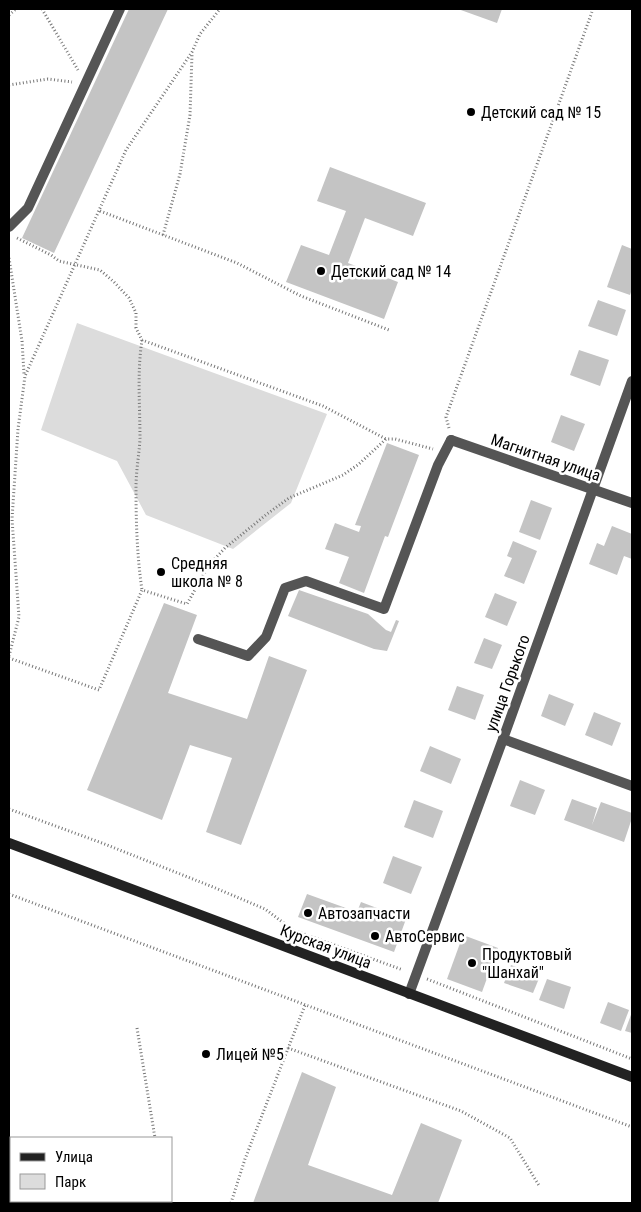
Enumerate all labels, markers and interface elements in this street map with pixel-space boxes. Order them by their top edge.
place label: Детский сад № 15 [481,103,601,122]
marker: Детский сад № 15 [465,106,477,118]
place label: Детский сад № 14 [331,262,451,281]
marker: Детский сад № 14 [315,265,327,277]
street label: Магнитная улица [489,430,603,485]
place label: Cредняя школа № 8 [171,554,243,591]
marker: Cредняя школа № 8 [155,566,167,578]
street label: улица Горького [481,632,534,734]
place label: Автозапчасти [318,904,410,923]
marker: Автозапчасти [302,907,314,919]
street label: Курская улица [278,920,374,973]
place label: АвтоСервис [385,927,465,946]
marker: АвтоСервис [369,930,381,942]
place label: Продуктовый "Шанхай" [482,945,572,982]
marker: Продуктовый "Шанхай" [466,957,478,969]
place label: Лицей №5 [216,1045,284,1064]
marker: Лицей №5 [200,1048,212,1060]
legend [10,1137,172,1202]
text: Улица [55,1148,93,1166]
text: Парк [55,1173,86,1191]

